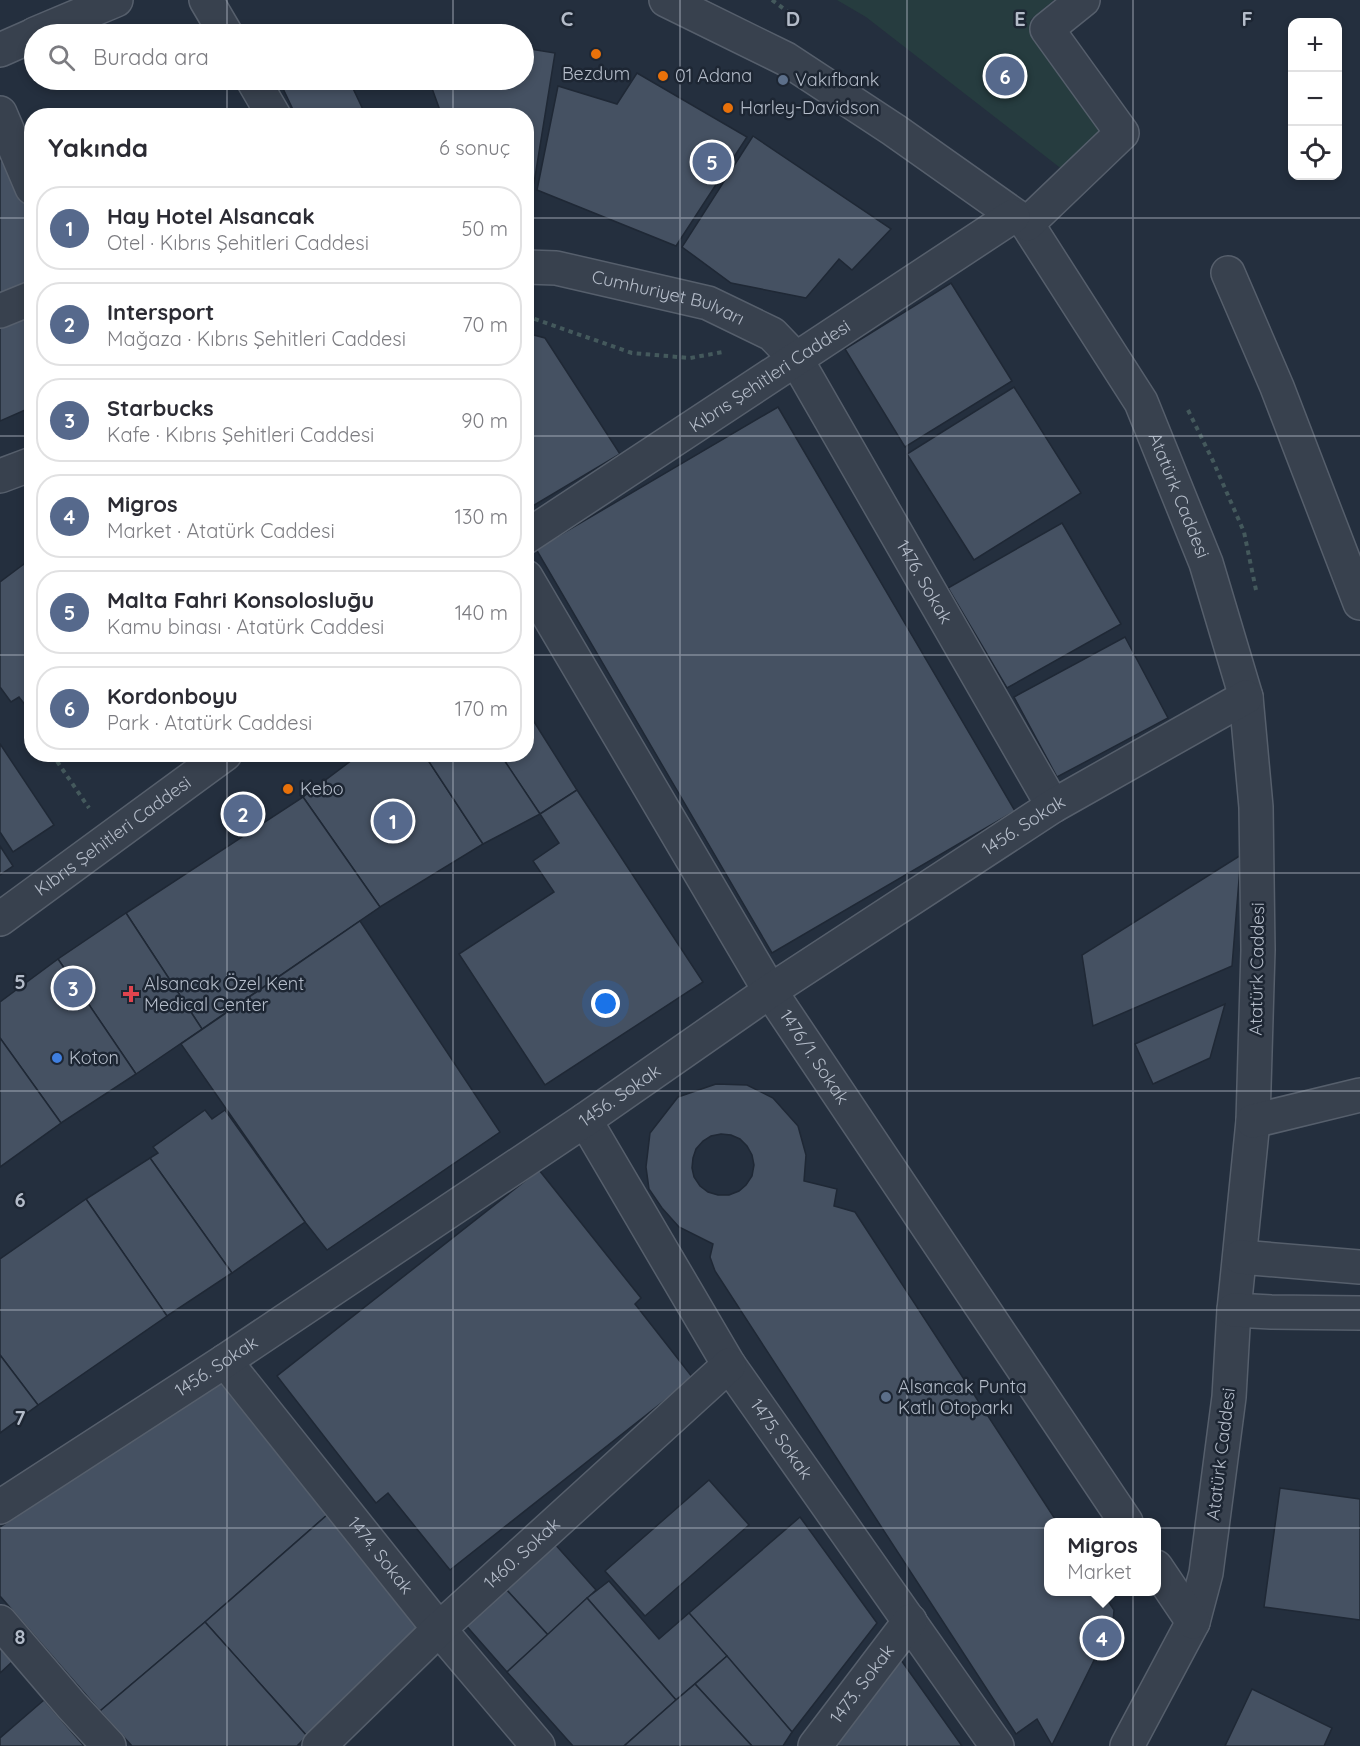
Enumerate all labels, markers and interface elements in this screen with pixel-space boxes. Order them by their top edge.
text: C [561,6,574,31]
text: D [786,6,800,31]
text: E [1014,6,1026,31]
text: F [1241,6,1253,31]
map controls [1288,18,1342,180]
button: + [1288,18,1342,72]
search box [24,24,534,90]
icon: search [45,41,78,74]
text: Burada ara [93,43,209,71]
marker: Bezdum [589,47,603,61]
pin: 6 [986,54,1024,98]
place label: Bezdum [562,62,630,85]
place label: 01 Adana [675,64,752,87]
place label: Vakıfbank [795,68,879,91]
marker: 01 Adana [656,69,670,83]
button: − [1288,72,1342,126]
marker: Vakıfbank [776,73,790,87]
place label: Harley-Davidson [740,96,880,119]
marker: Harley-Davidson [721,101,735,115]
button: locate [1288,126,1342,180]
text: Yakında [48,131,148,164]
text: 6 sonuç [439,135,510,160]
pin: 5 [692,140,732,184]
text: Hay Hotel Alsancak [107,202,315,230]
text: 1 [66,216,73,241]
text: 50 m [462,216,508,241]
text: Otel · Kıbrıs Şehitleri Caddesi [107,230,369,255]
street label: Cumhuriyet Bulvarı [590,265,748,330]
text: Intersport [107,298,214,326]
text: 2 [64,312,75,337]
text: 70 m [462,312,508,337]
street label: Kıbrıs Şehitleri Caddesi [685,314,855,437]
text: Mağaza · Kıbrıs Şehitleri Caddesi [107,326,406,351]
text: Starbucks [107,394,214,422]
text: 3 [64,408,75,433]
text: 90 m [461,408,508,433]
text: Kafe · Kıbrıs Şehitleri Caddesi [107,422,374,447]
street label: Atatürk Caddesi [1144,429,1215,561]
text: Migros [107,490,178,518]
text: 4 [64,504,75,529]
text: 130 m [455,504,508,529]
text: Market · Atatürk Caddesi [107,518,335,543]
street label: 1476. Sokak [891,536,958,628]
text: Malta Fahri Konsolosluğu [107,586,374,614]
text: 5 [64,600,75,625]
text: 140 m [455,600,508,625]
text: Kamu binası · Atatürk Caddesi [107,614,384,639]
text: Kordonboyu [107,682,238,710]
text: 6 [64,696,75,721]
text: 170 m [455,696,508,721]
text: Park · Atatürk Caddesi [107,710,312,735]
street label: Kıbrıs Şehitleri Caddesi [30,771,195,901]
place label: Kebo [300,777,344,800]
marker: Kebo [281,782,295,796]
street label: 1456. Sokak [977,789,1069,860]
pin: 2 [224,792,262,836]
pin: 1 [374,798,412,844]
street label: Atatürk Caddesi [1244,902,1269,1036]
pin: 3 [54,966,92,1010]
text: 5 [14,969,26,994]
place label: Alsancak Özel Kent Medical Center [144,972,304,1016]
marker: Alsancak Özel Kent Medical Center [122,985,140,1003]
your location [591,989,620,1018]
street label: 1476/1. Sokak [775,1005,855,1108]
place label: Koton [69,1046,119,1069]
marker: Koton [50,1051,64,1065]
street label: 1456. Sokak [574,1059,665,1132]
text: 6 [14,1187,26,1212]
street label: 1456. Sokak [170,1330,262,1402]
place label: Alsancak Punta Katlı Otoparkı [898,1375,1027,1419]
street label: Atatürk Caddesi [1201,1386,1240,1522]
marker: Alsancak Punta Katlı Otoparkı [879,1390,893,1404]
street label: 1475. Sokak [745,1394,818,1484]
text: 7 [15,1405,26,1430]
street label: 1474. Sokak [343,1512,419,1599]
street label: 1460. Sokak [479,1512,565,1594]
popup [1044,1518,1161,1596]
text: Migros [1067,1531,1138,1559]
text: Market [1067,1559,1132,1584]
pin: 4 [1082,1616,1122,1660]
text: 8 [15,1624,26,1649]
street label: 1473. Sokak [824,1639,899,1728]

